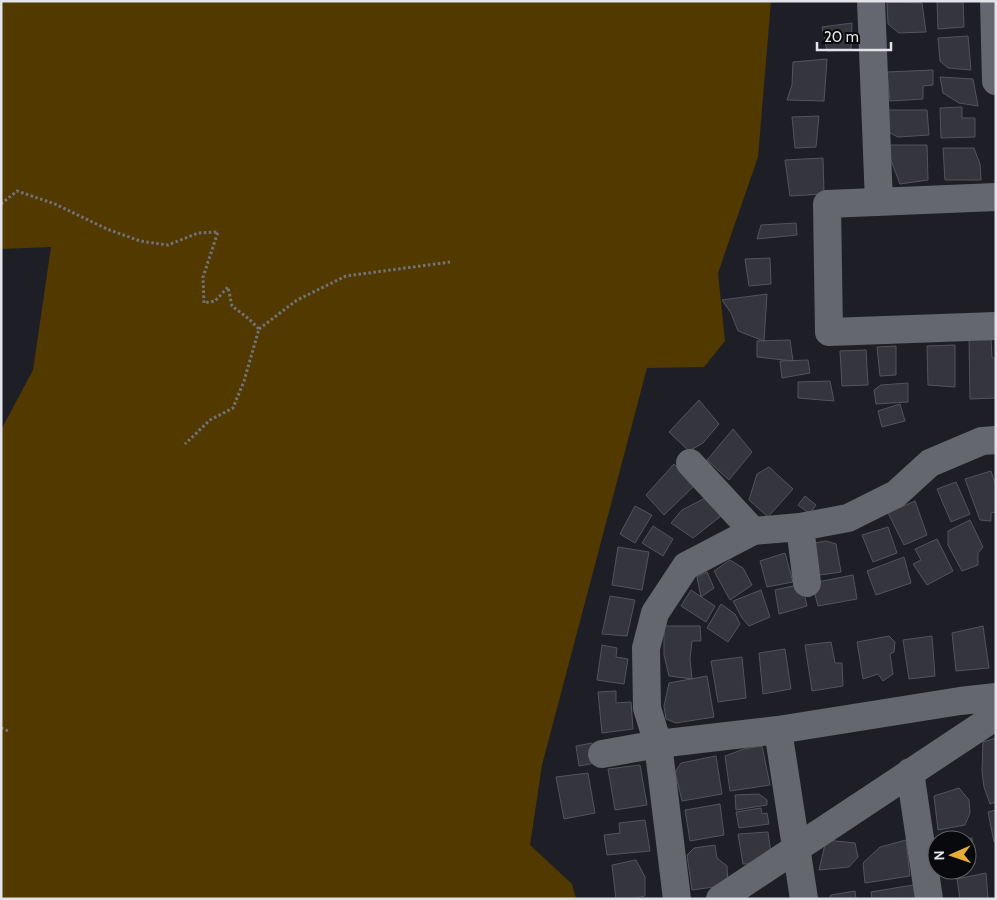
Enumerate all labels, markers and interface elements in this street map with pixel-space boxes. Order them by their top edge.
scale bar [817,20,891,52]
text: 20 m [824,28,859,46]
north arrow [927,830,977,880]
text: N [930,850,948,861]

